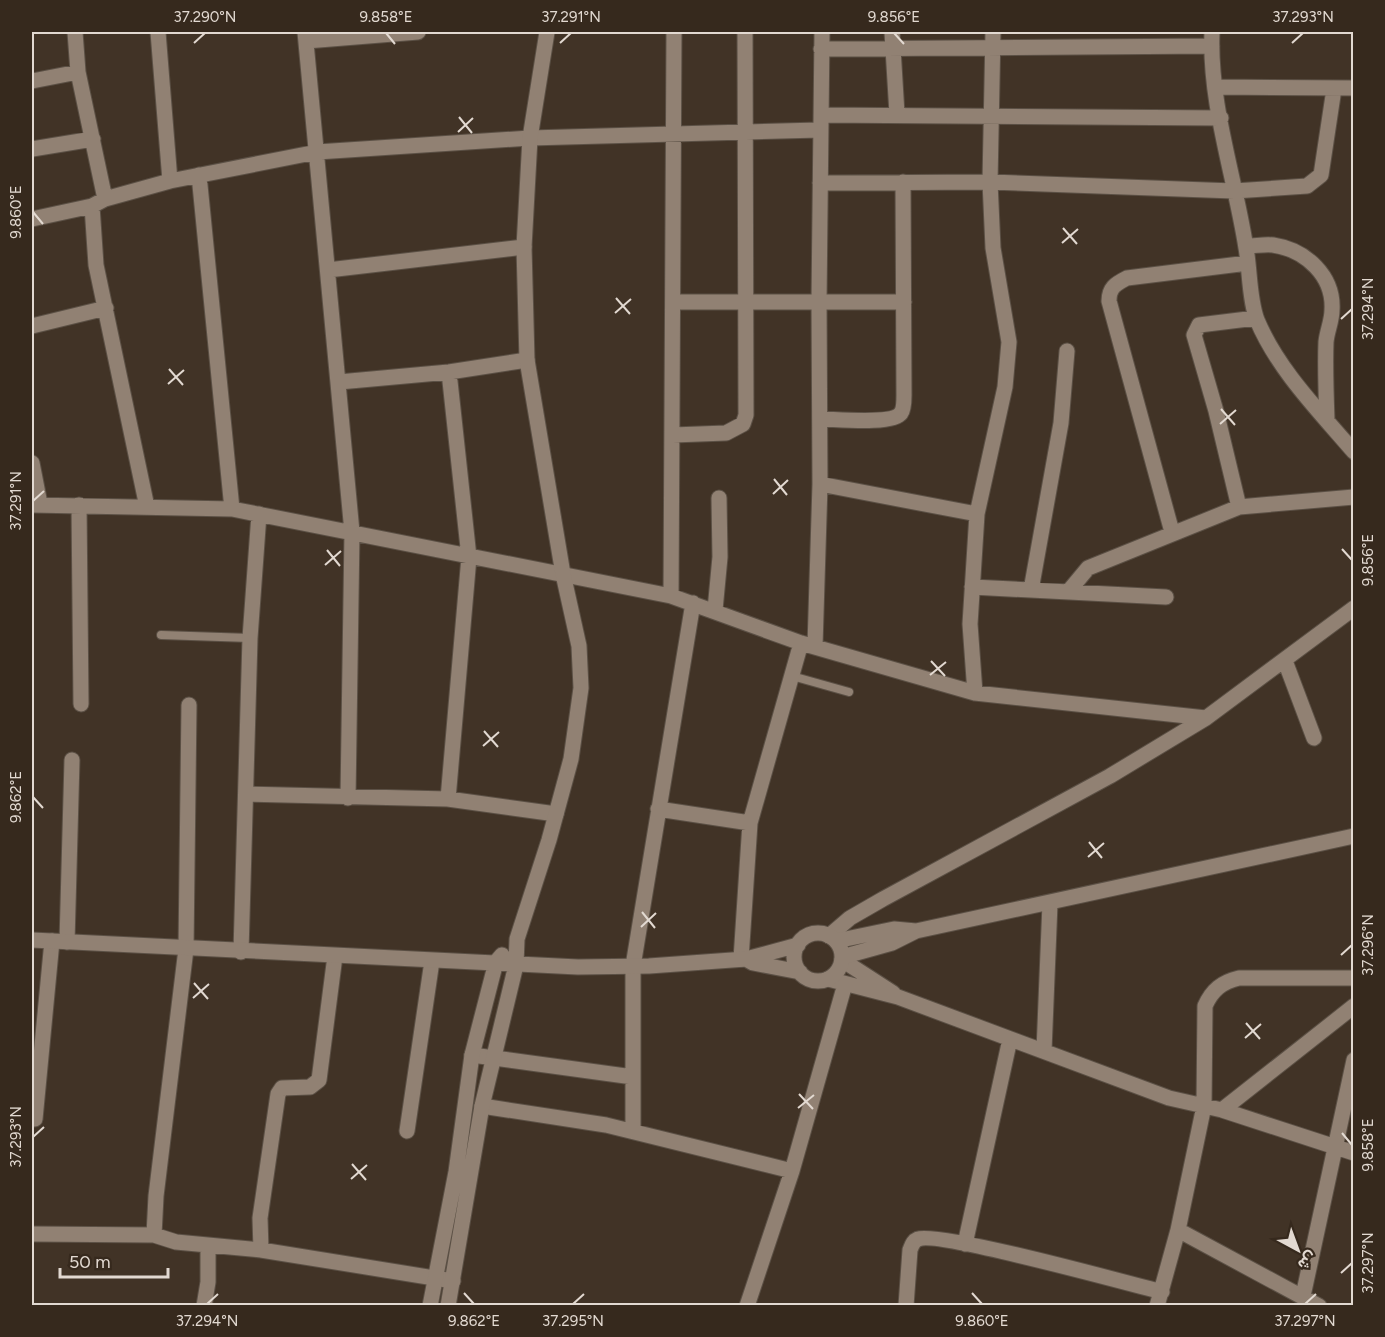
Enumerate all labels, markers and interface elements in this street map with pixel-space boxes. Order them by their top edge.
text: 37.290°N [174,8,236,26]
text: 9.858°E [359,8,413,26]
text: 37.291°N [541,8,601,26]
text: 9.856°E [868,8,920,26]
text: 37.293°N [1272,8,1334,26]
text: 9.860°E [7,185,25,239]
text: 37.294°N [1359,278,1377,340]
text: 37.291°N [7,471,25,531]
text: 9.856°E [1359,534,1377,586]
text: 9.862°E [7,771,25,823]
text: 37.296°N [1359,914,1377,976]
text: 37.293°N [7,1106,25,1168]
text: 9.858°E [1359,1118,1377,1172]
north arrow [1268,1220,1328,1280]
text: 37.297°N [1359,1232,1377,1294]
scale bar [60,1241,168,1279]
text: ش [1294,1247,1321,1274]
text: 50 m [69,1251,111,1273]
text: 37.294°N [176,1312,238,1330]
text: 9.862°E [448,1312,500,1330]
text: 37.295°N [542,1312,604,1330]
text: 9.860°E [955,1312,1009,1330]
text: 37.297°N [1274,1312,1336,1330]

